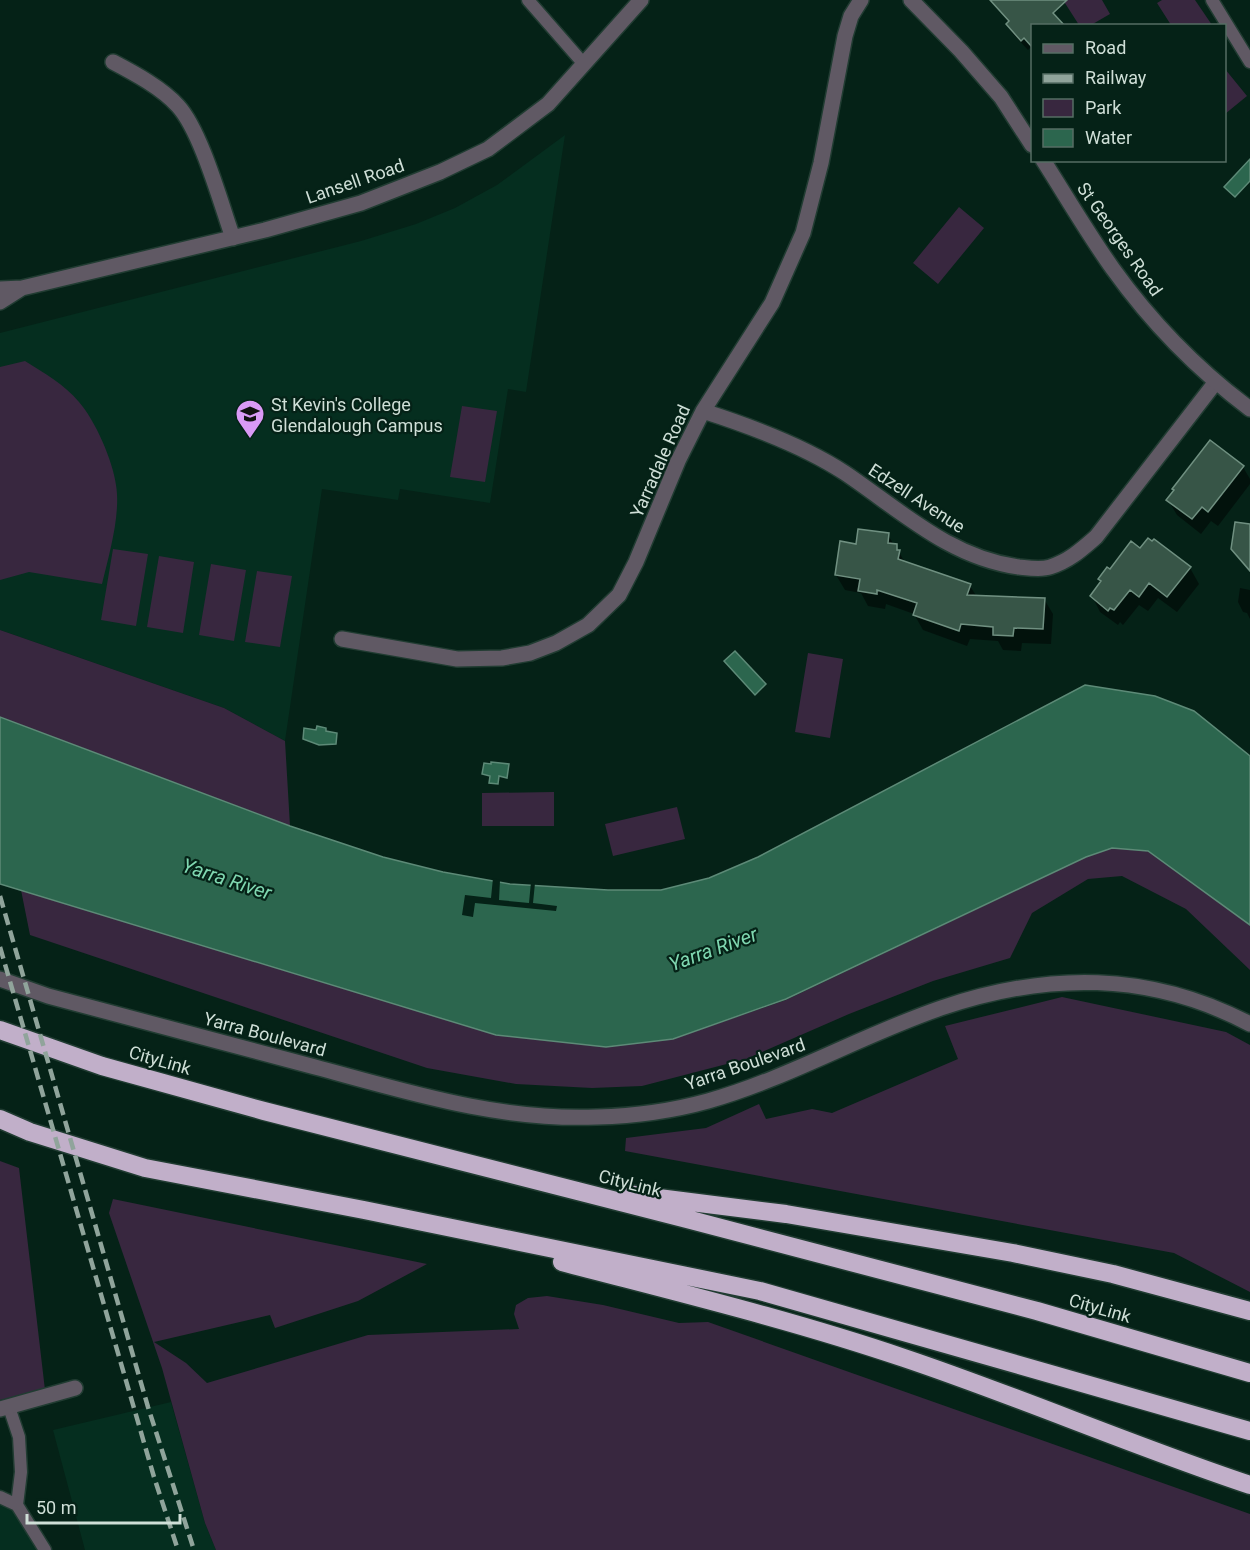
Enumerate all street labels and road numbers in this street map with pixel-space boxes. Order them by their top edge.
street label: Lansell Road [303,154,407,208]
street label: St Georges Road [1073,178,1167,300]
street label: Yarradale Road [626,401,694,521]
street label: Edzell Avenue [865,459,969,537]
street label: Yarra Boulevard [202,1008,328,1060]
street label: Yarra Boulevard [682,1034,808,1094]
street label: CityLink [127,1041,194,1079]
street label: CityLink [597,1165,664,1201]
street label: CityLink [1067,1289,1134,1327]

